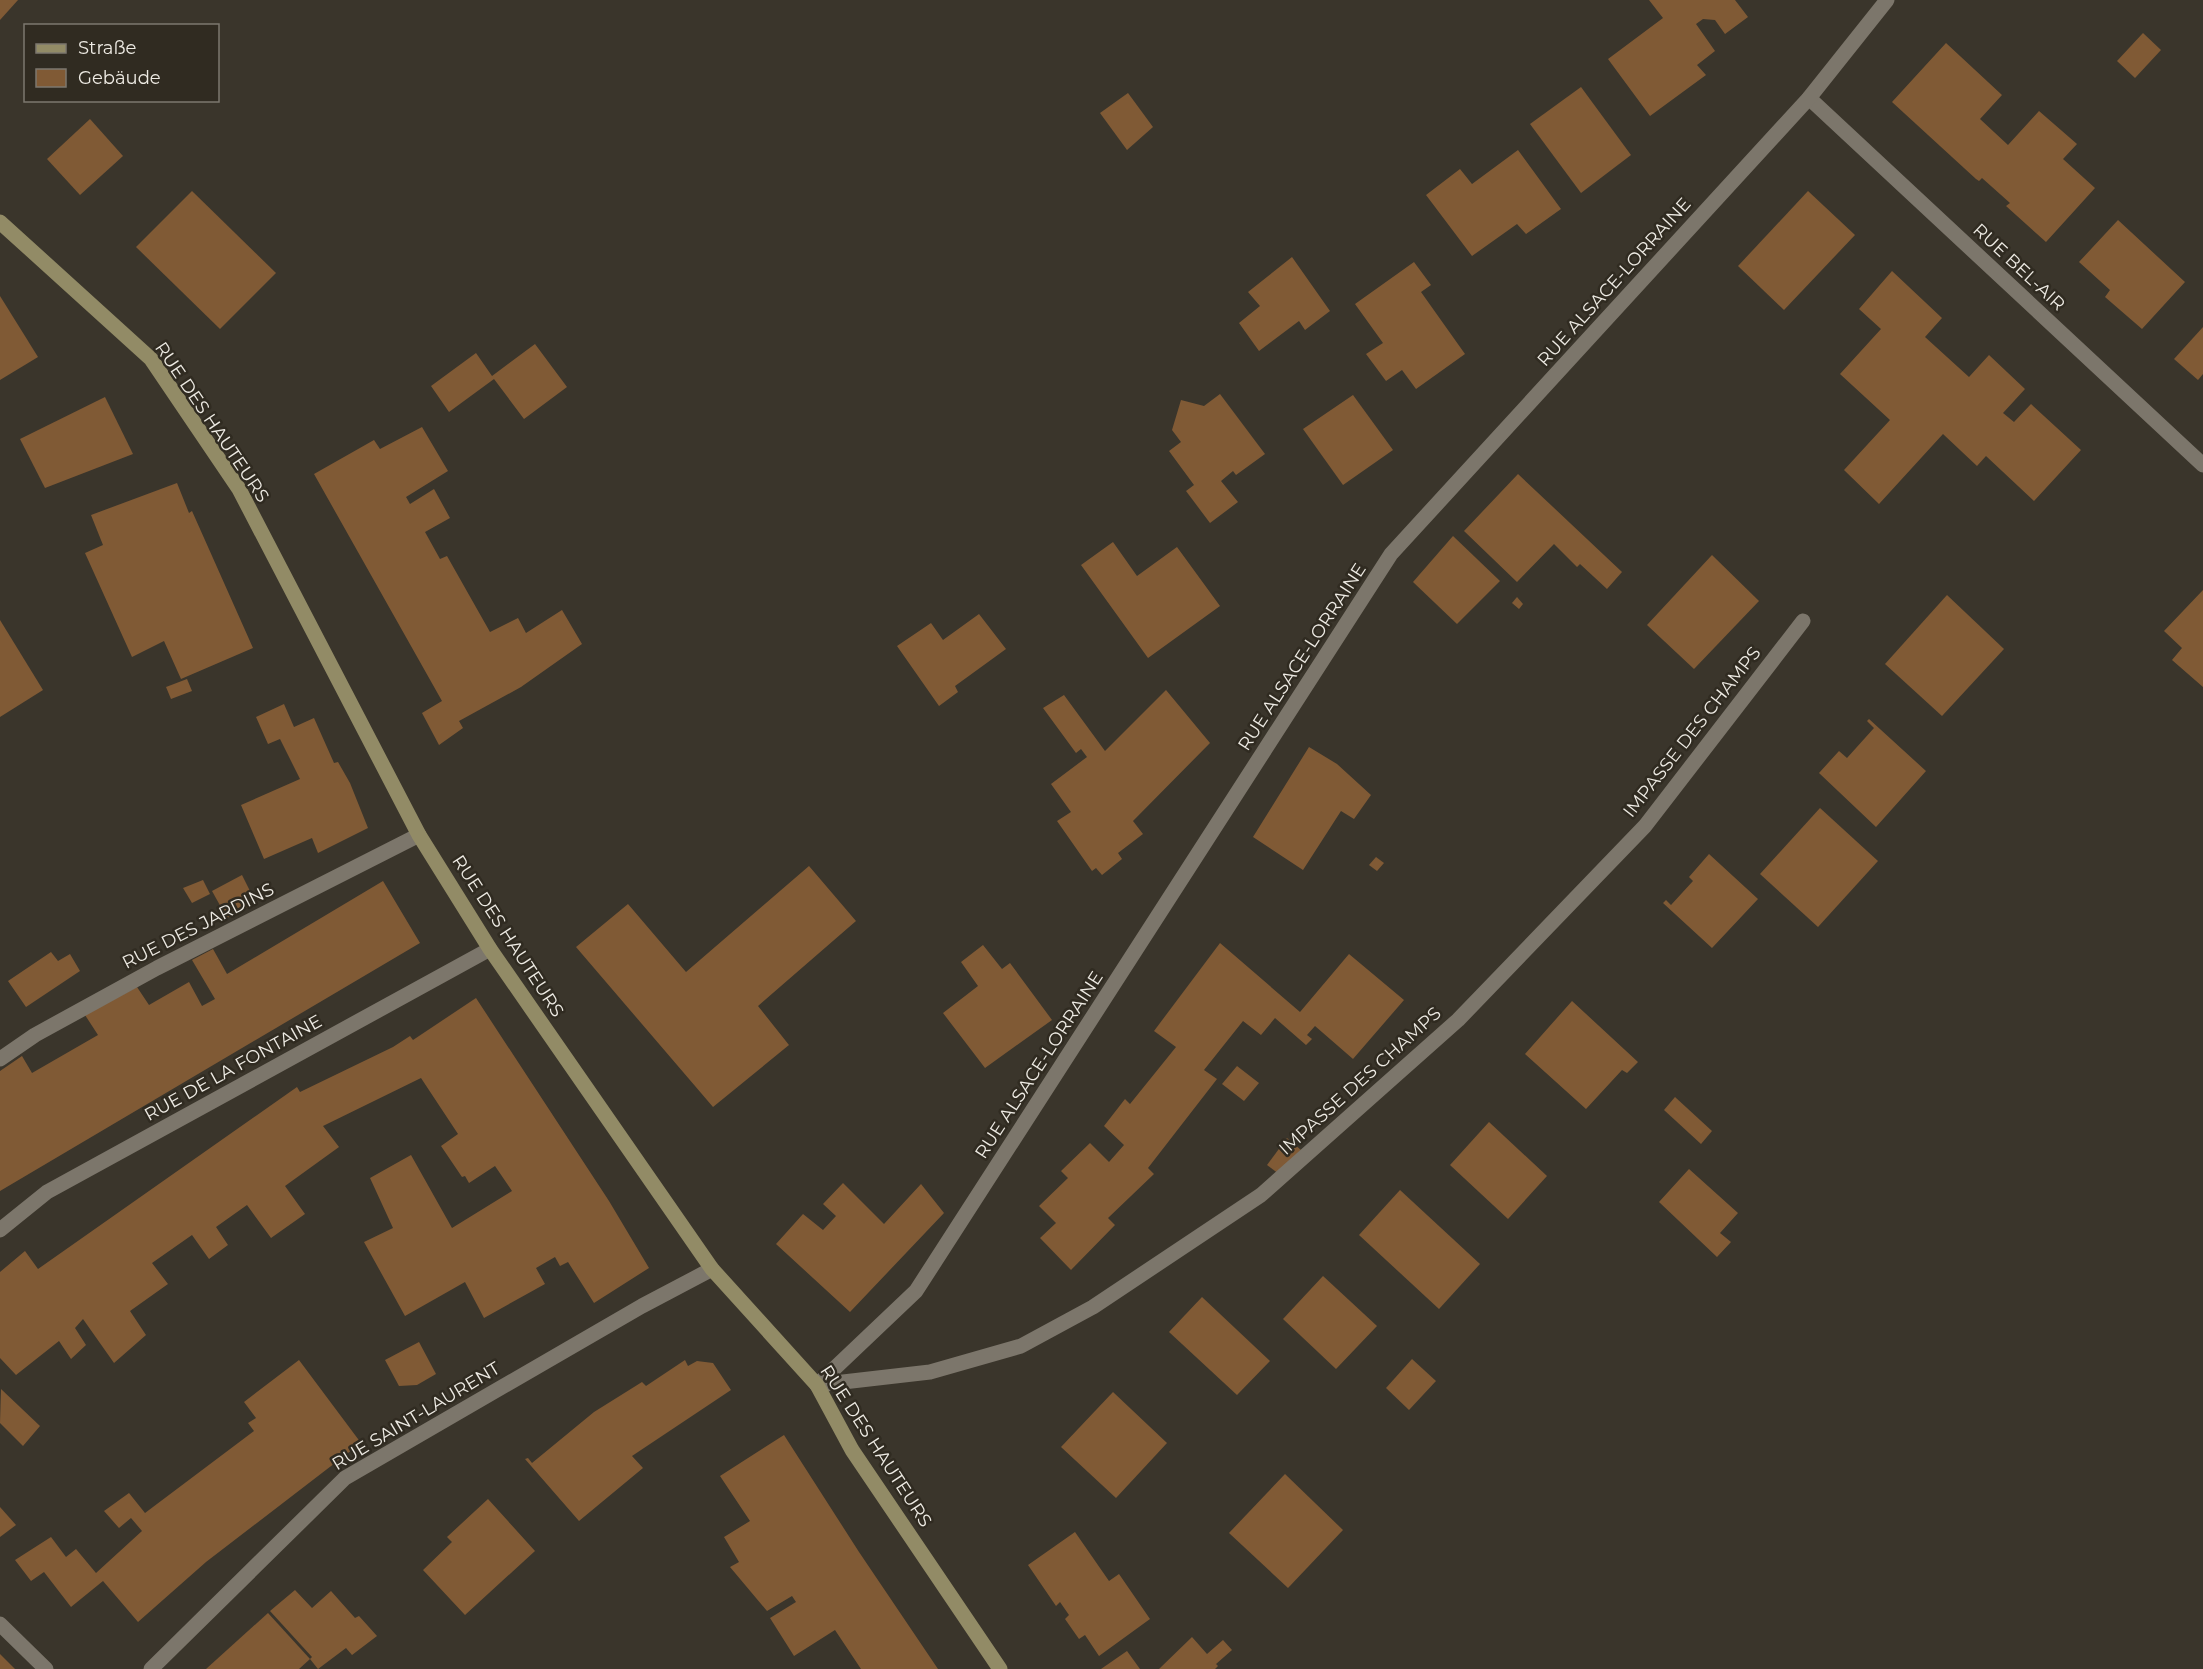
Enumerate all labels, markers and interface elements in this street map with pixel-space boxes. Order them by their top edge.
legend [24,24,219,102]
text: Straße [78,37,137,59]
text: Gebäude [78,67,161,89]
street label: RUE ALSACE-LORRAINE [1533,193,1695,371]
street label: RUE BEL-AIR [1968,219,2070,315]
street label: RUE DES HAUTEURS [150,338,274,506]
street label: RUE ALSACE-LORRAINE [1233,559,1371,755]
street label: IMPASSE DES CHAMPS [1618,642,1766,822]
street label: RUE DES HAUTEURS [447,851,569,1021]
street label: RUE DES JARDINS [118,878,278,974]
street label: RUE ALSACE-LORRAINE [970,967,1108,1163]
street label: IMPASSE DES CHAMPS [1274,1002,1446,1160]
street label: RUE DE LA FONTAINE [140,1010,326,1126]
street label: RUE SAINT-LAURENT [328,1357,505,1475]
street label: RUE DES HAUTEURS [815,1361,937,1531]

